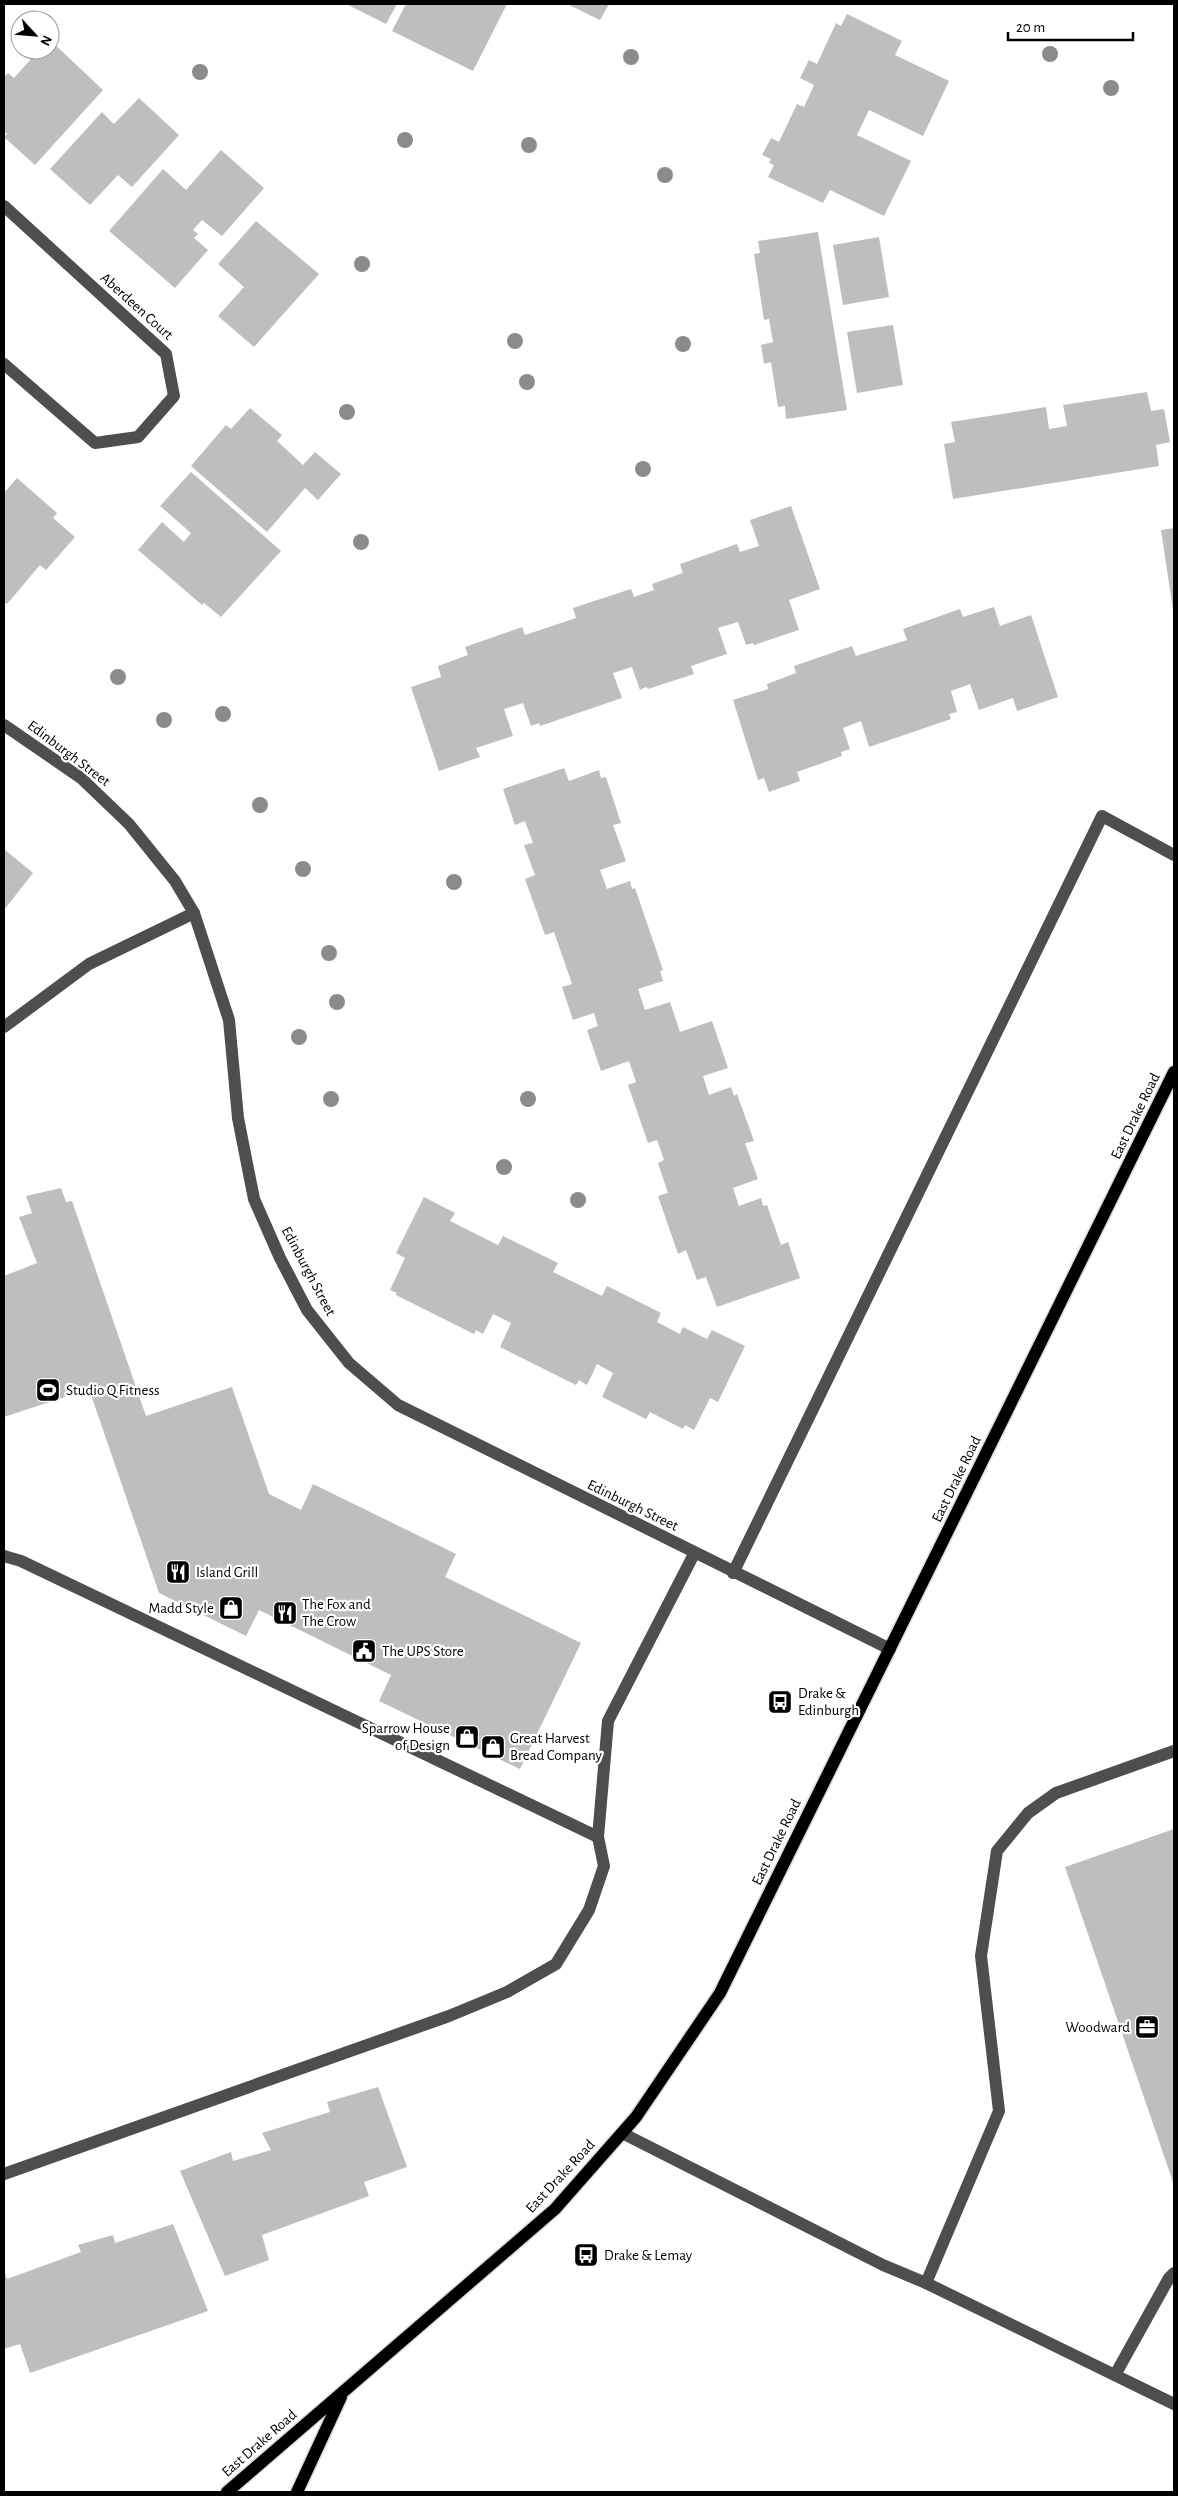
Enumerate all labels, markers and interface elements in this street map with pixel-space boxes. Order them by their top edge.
north arrow [10,10,60,60]
scale bar [1008,10,1133,42]
text: 20 m [1016,20,1045,35]
text: N [37,33,54,48]
street label: Aberdeen Court [97,270,176,343]
street label: Edinburgh Street [25,718,113,789]
street label: East Drake Road [1108,1071,1163,1162]
street label: Edinburgh Street [279,1224,339,1319]
sports icon: Studio Q Fitness [35,1377,61,1403]
place label: Studio Q Fitness [66,1383,159,1398]
street label: East Drake Road [929,1434,984,1525]
street label: Edinburgh Street [585,1477,681,1534]
restaurant icon: Island Grill [165,1559,191,1585]
place label: Island Grill [196,1565,258,1580]
shop icon: Madd Style [218,1595,244,1621]
place label: The Fox and The Crow [302,1597,371,1629]
restaurant icon: The Fox and The Crow [272,1600,298,1626]
place label: Madd Style [148,1601,214,1616]
public building icon: The UPS Store [351,1638,377,1664]
place label: The UPS Store [382,1644,464,1659]
place label: Drake & Edinburgh [798,1686,859,1718]
bus stop icon: Drake & Edinburgh [767,1689,793,1715]
place label: Sparrow House of Design [362,1721,450,1753]
shop icon: Sparrow House of Design [454,1724,480,1750]
place label: Great Harvest Bread Company [510,1731,602,1763]
shop icon: Great Harvest Bread Company [480,1734,506,1760]
street label: East Drake Road [749,1797,804,1888]
office icon: Woodward [1134,2014,1160,2040]
place label: Woodward [1066,2020,1130,2035]
street label: East Drake Road [523,2137,598,2216]
bus stop icon: Drake & Lemay [573,2242,599,2268]
place label: Drake & Lemay [604,2248,693,2263]
street label: East Drake Road [219,2407,300,2480]

